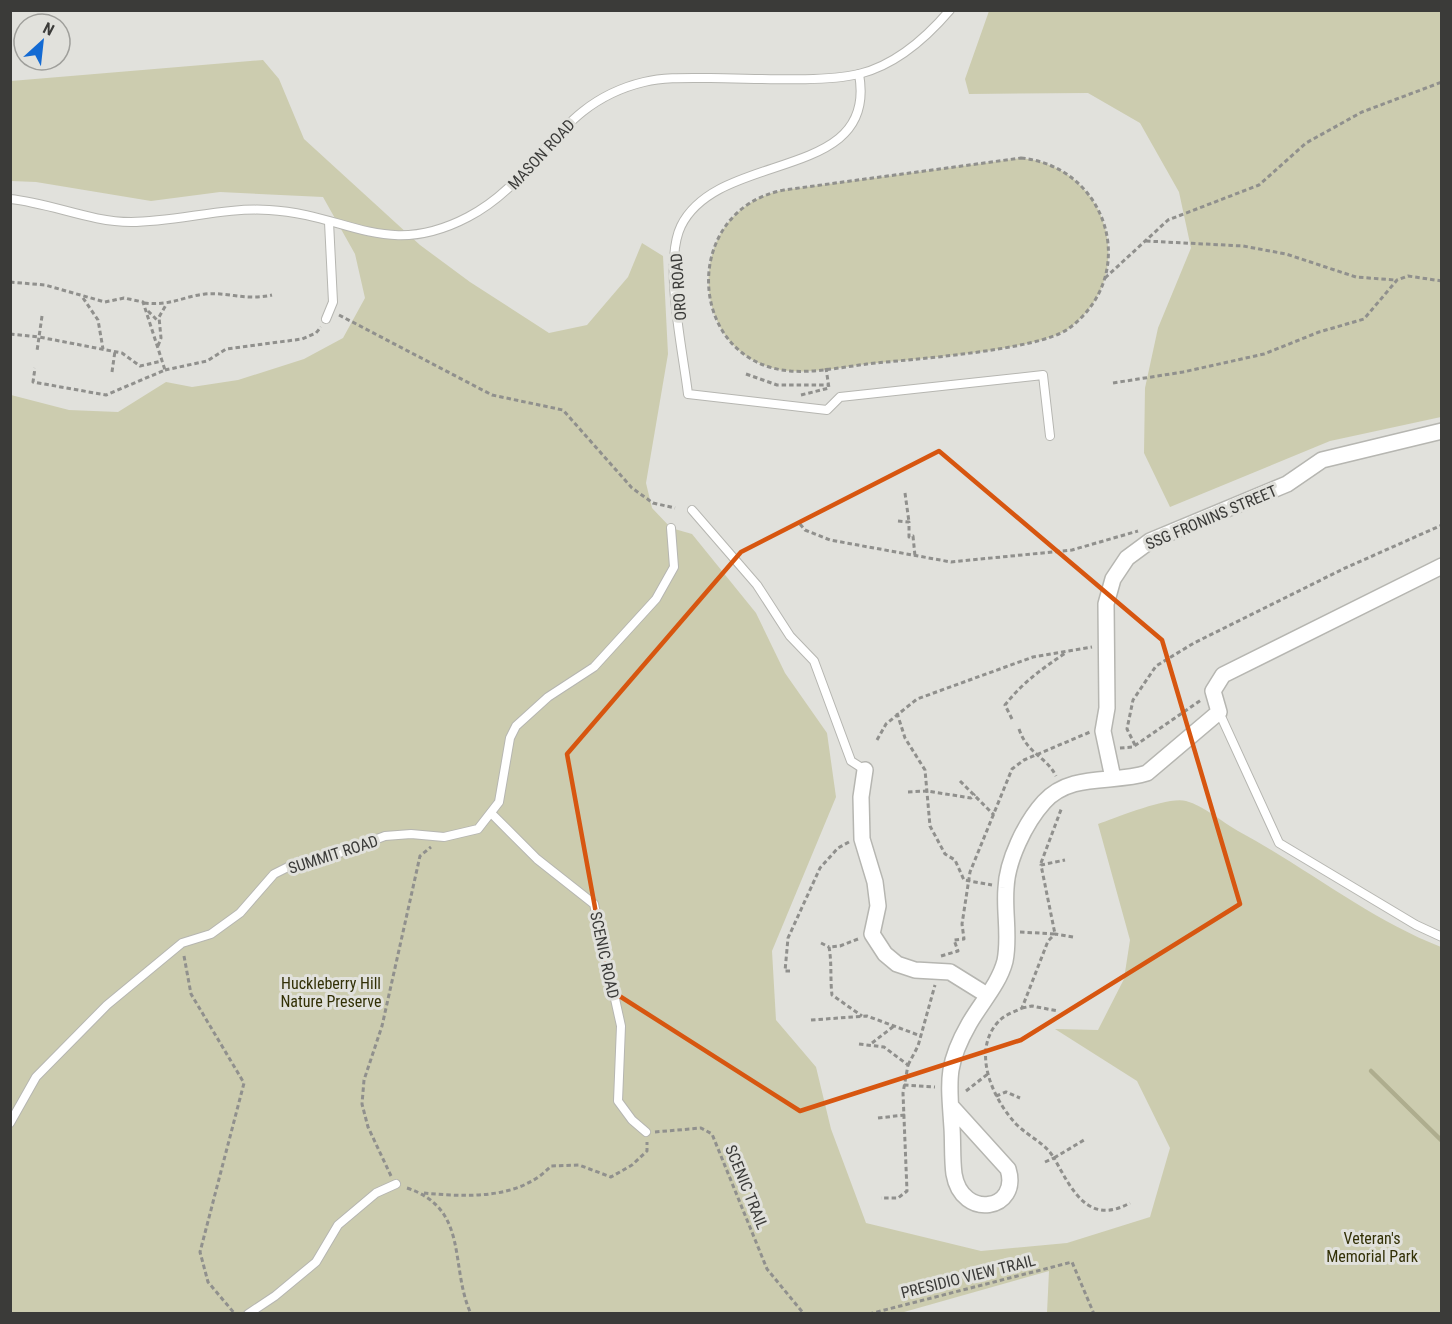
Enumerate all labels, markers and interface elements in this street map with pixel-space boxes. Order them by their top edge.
north arrow [12,12,72,72]
text: N [40,18,57,40]
street label: MASON ROAD [504,115,579,193]
street label: ORO ROAD [667,253,690,321]
street label: SSG FRONINS STREET [1143,481,1280,554]
street label: SUMMIT ROAD [286,831,380,878]
street label: SCENIC ROAD [586,910,623,1000]
park label: Huckleberry Hill Nature Preserve [280,974,382,1011]
street label: SCENIC TRAIL [721,1142,772,1233]
park label: Veteran's Memorial Park [1326,1229,1419,1266]
street label: PRESIDIO VIEW TRAIL [899,1250,1038,1302]

